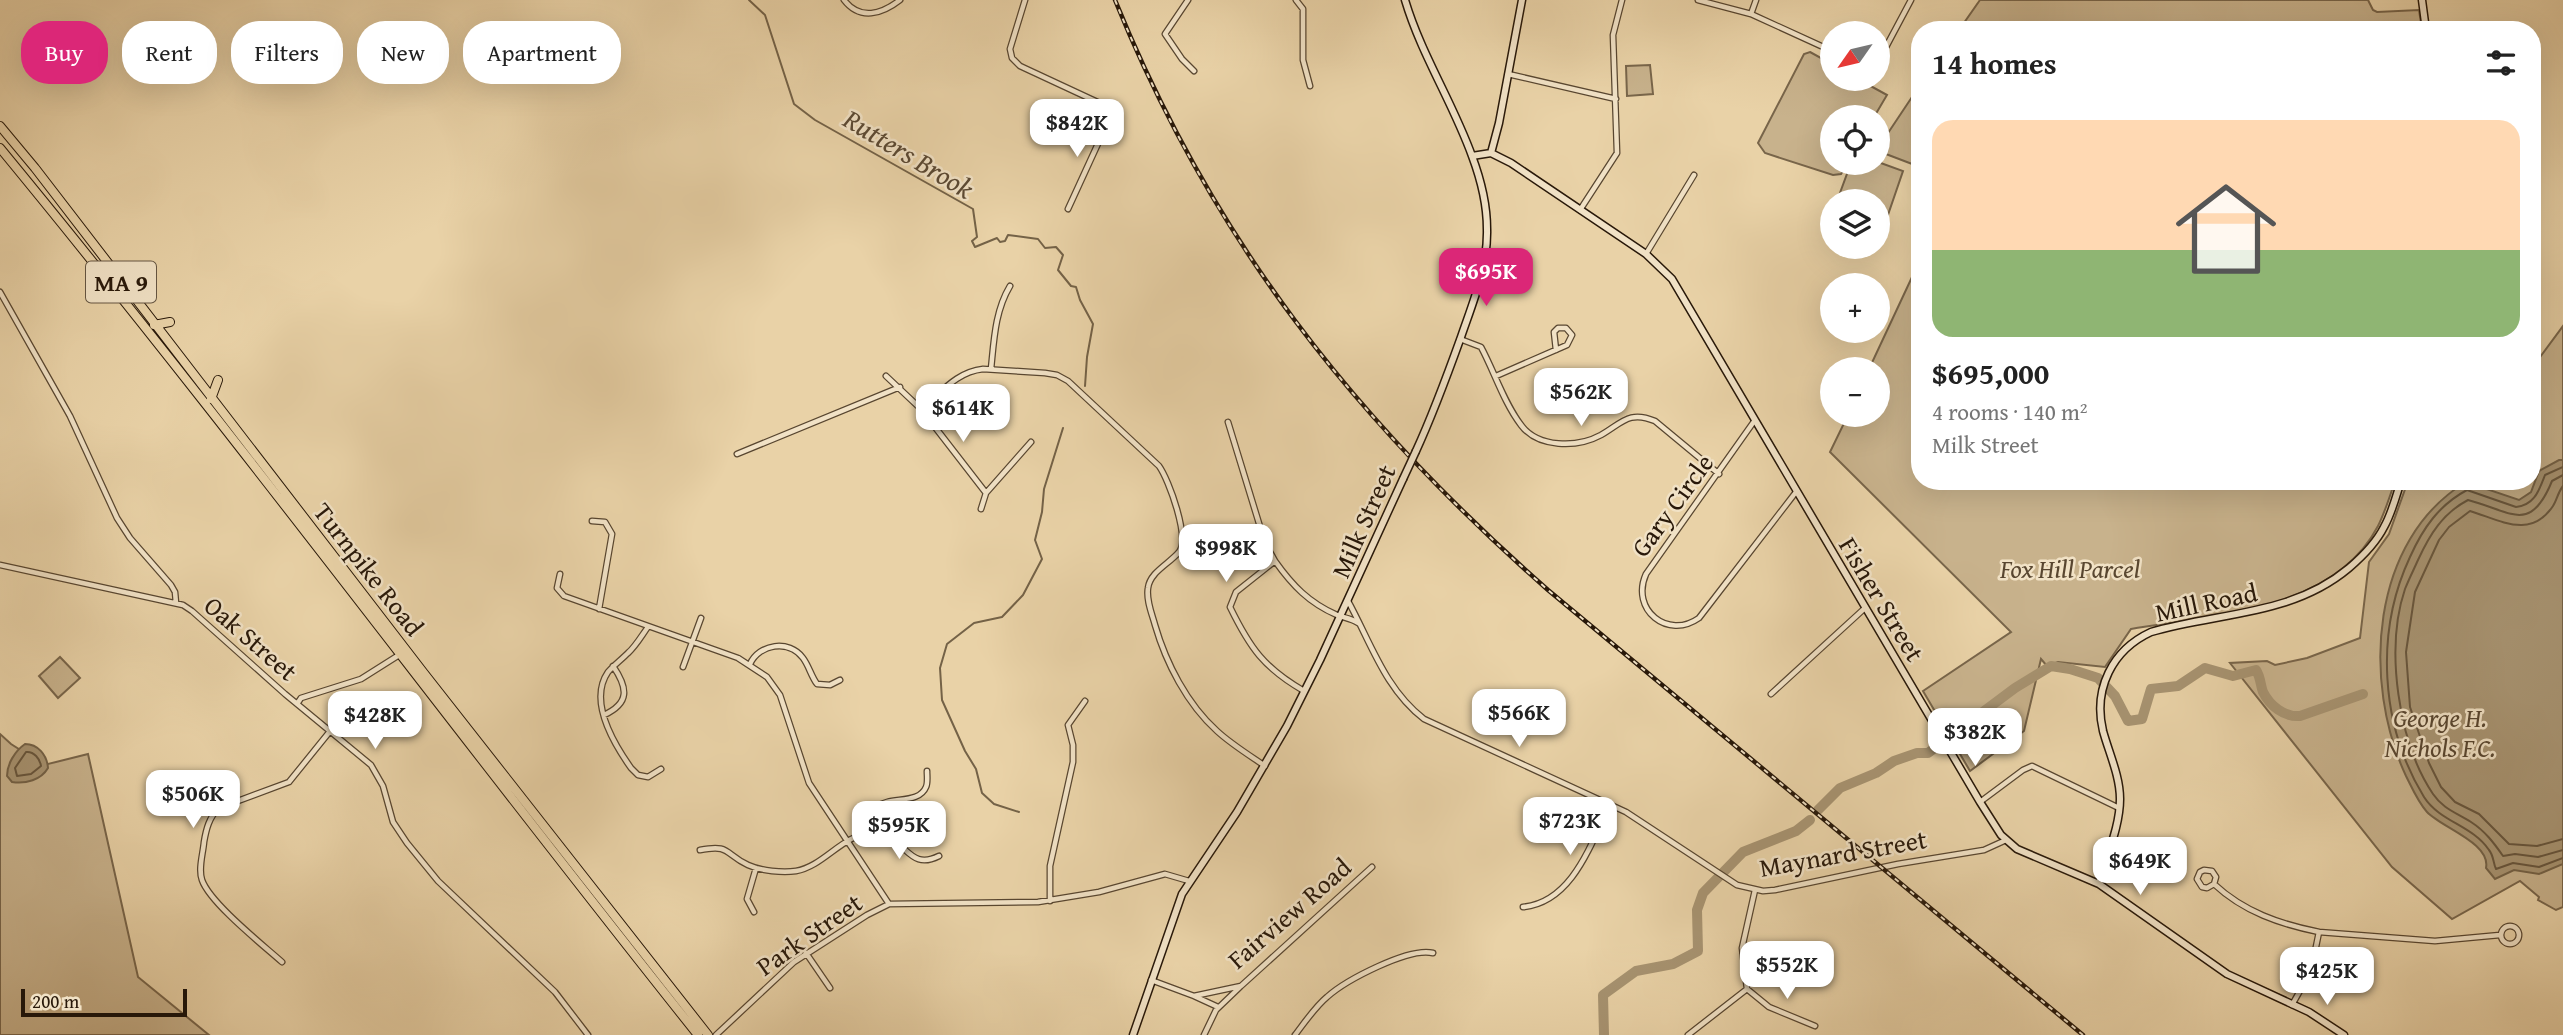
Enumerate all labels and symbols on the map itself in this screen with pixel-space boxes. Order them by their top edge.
north arrow [1820,21,1890,91]
water label: Rutters Brook [835,97,982,208]
pin: $842K [1028,100,1126,159]
pin: $695K [1437,248,1535,308]
road number: MA 9 [86,262,156,302]
pin: $562K [1532,368,1630,428]
pin: $614K [914,384,1012,444]
street label: Gary Circle [1621,445,1723,565]
street label: Milk Street [1321,458,1405,584]
street label: Turnpike Road [304,494,434,644]
pin: $998K [1177,524,1275,584]
street label: Fisher Street [1829,529,1935,669]
park label: Fox Hill Parcel [1999,549,2140,588]
street label: Mill Road [2151,572,2261,632]
street label: Oak Street [196,586,306,690]
pin: $566K [1470,690,1568,749]
pin: $428K [326,692,424,751]
park label: George H. Nichols F.C. [2384,698,2495,767]
pin: $382K [1926,708,2024,768]
pin: $506K [144,770,242,830]
pin: $723K [1521,798,1619,857]
pin: $595K [850,802,948,861]
street label: Maynard Street [1756,819,1930,887]
pin: $649K [2091,838,2189,897]
street label: Fairview Road [1218,848,1360,978]
street label: Park Street [748,883,870,985]
pin: $552K [1738,942,1836,1001]
pin: $425K [2278,948,2376,1007]
scale bar [21,986,187,1018]

